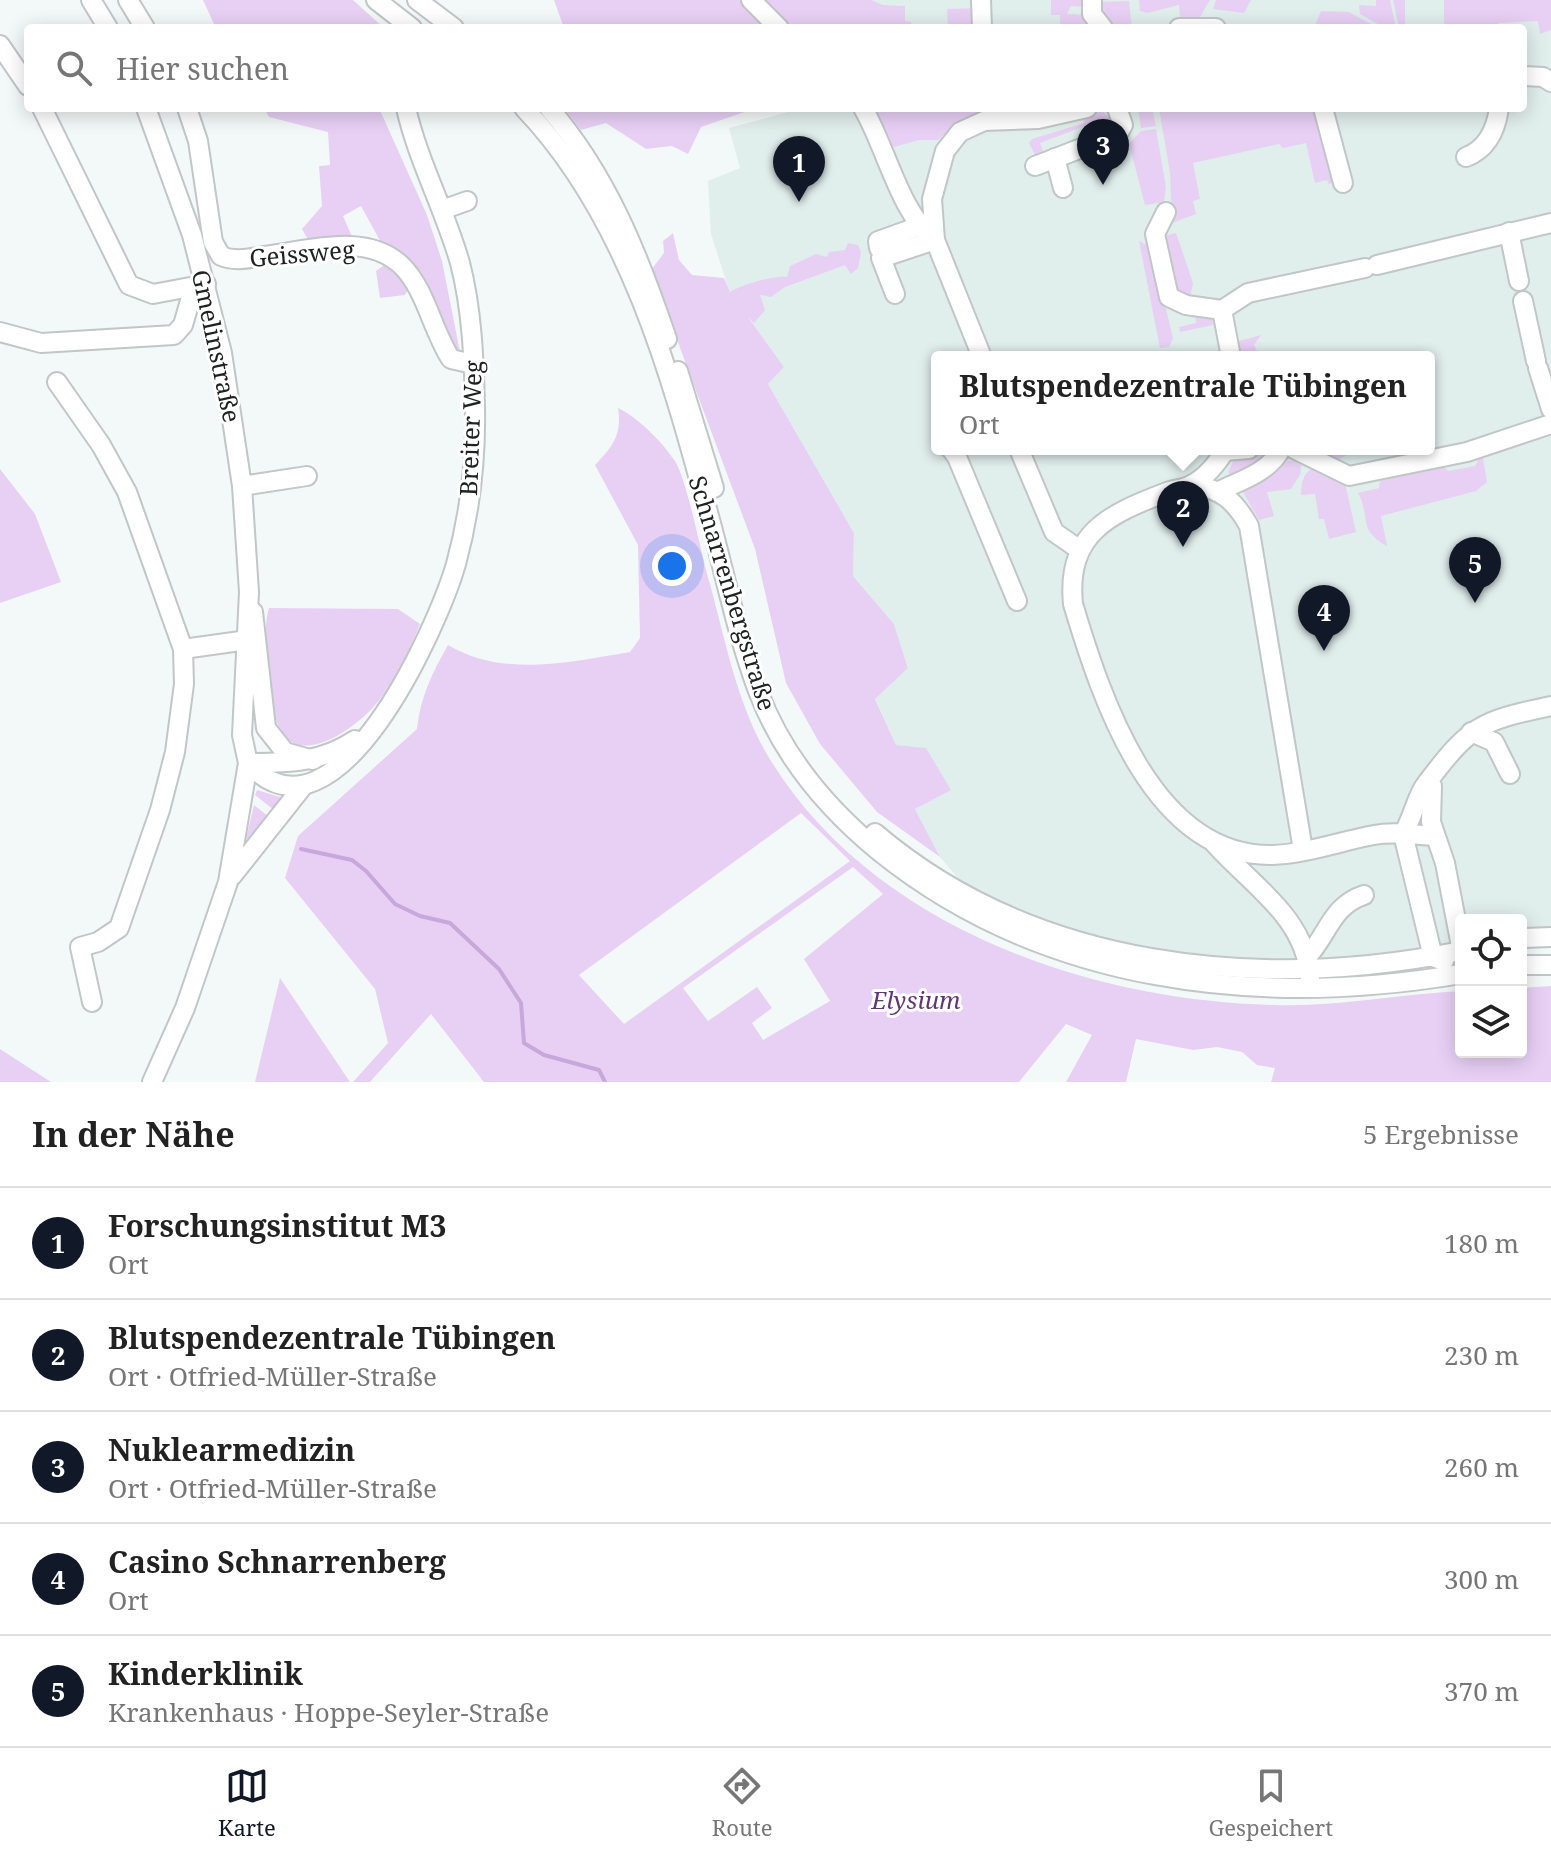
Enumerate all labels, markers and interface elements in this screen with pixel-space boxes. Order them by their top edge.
search box [24,24,1527,112]
icon: search [52,46,96,90]
text: Hier suchen [116,48,289,89]
pin: 3 [1077,119,1129,185]
pin: 1 [773,136,825,202]
street label: Geissweg [248,232,356,274]
street label: Gmelinstraße [185,267,249,425]
popup [931,351,1435,455]
street label: Breiter Weg [451,359,489,496]
text: Blutspendezentrale Tübingen [959,365,1407,406]
text: Ort [959,406,1000,442]
street label: Schnarrenbergstraße [682,472,784,714]
pin: 2 [1157,481,1209,547]
pin: 5 [1449,537,1501,603]
your location [652,546,692,586]
pin: 4 [1298,585,1350,651]
map controls [1455,914,1527,1058]
button: locate [1455,914,1527,986]
park label: Elysium [870,983,961,1016]
button: layers [1455,986,1527,1058]
text: In der Nähe [32,1111,235,1157]
text: 5 Ergebnisse [1363,1116,1519,1152]
text: Forschungsinstitut M3 [108,1205,446,1246]
text: 1 [51,1225,65,1261]
text: 180 m [1444,1225,1519,1261]
text: Ort [108,1246,149,1282]
text: Blutspendezentrale Tübingen [108,1317,556,1358]
text: 2 [51,1337,65,1373]
text: 230 m [1444,1337,1519,1373]
text: Ort · Otfried-Müller-Straße [108,1358,437,1394]
text: Nuklearmedizin [108,1429,355,1470]
text: 3 [51,1449,65,1485]
text: 260 m [1444,1449,1519,1485]
text: Ort · Otfried-Müller-Straße [108,1470,437,1506]
text: Casino Schnarrenberg [108,1541,446,1582]
text: 4 [51,1561,65,1597]
text: 300 m [1444,1561,1519,1597]
text: Ort [108,1582,149,1618]
text: Kinderklinik [108,1653,303,1694]
text: 5 [51,1673,65,1709]
text: 370 m [1444,1673,1519,1709]
text: Krankenhaus · Hoppe-Seyler-Straße [108,1694,549,1730]
tab: Karte [218,1764,276,1842]
tab: Route [712,1764,772,1842]
tab: Gespeichert [1209,1764,1333,1842]

